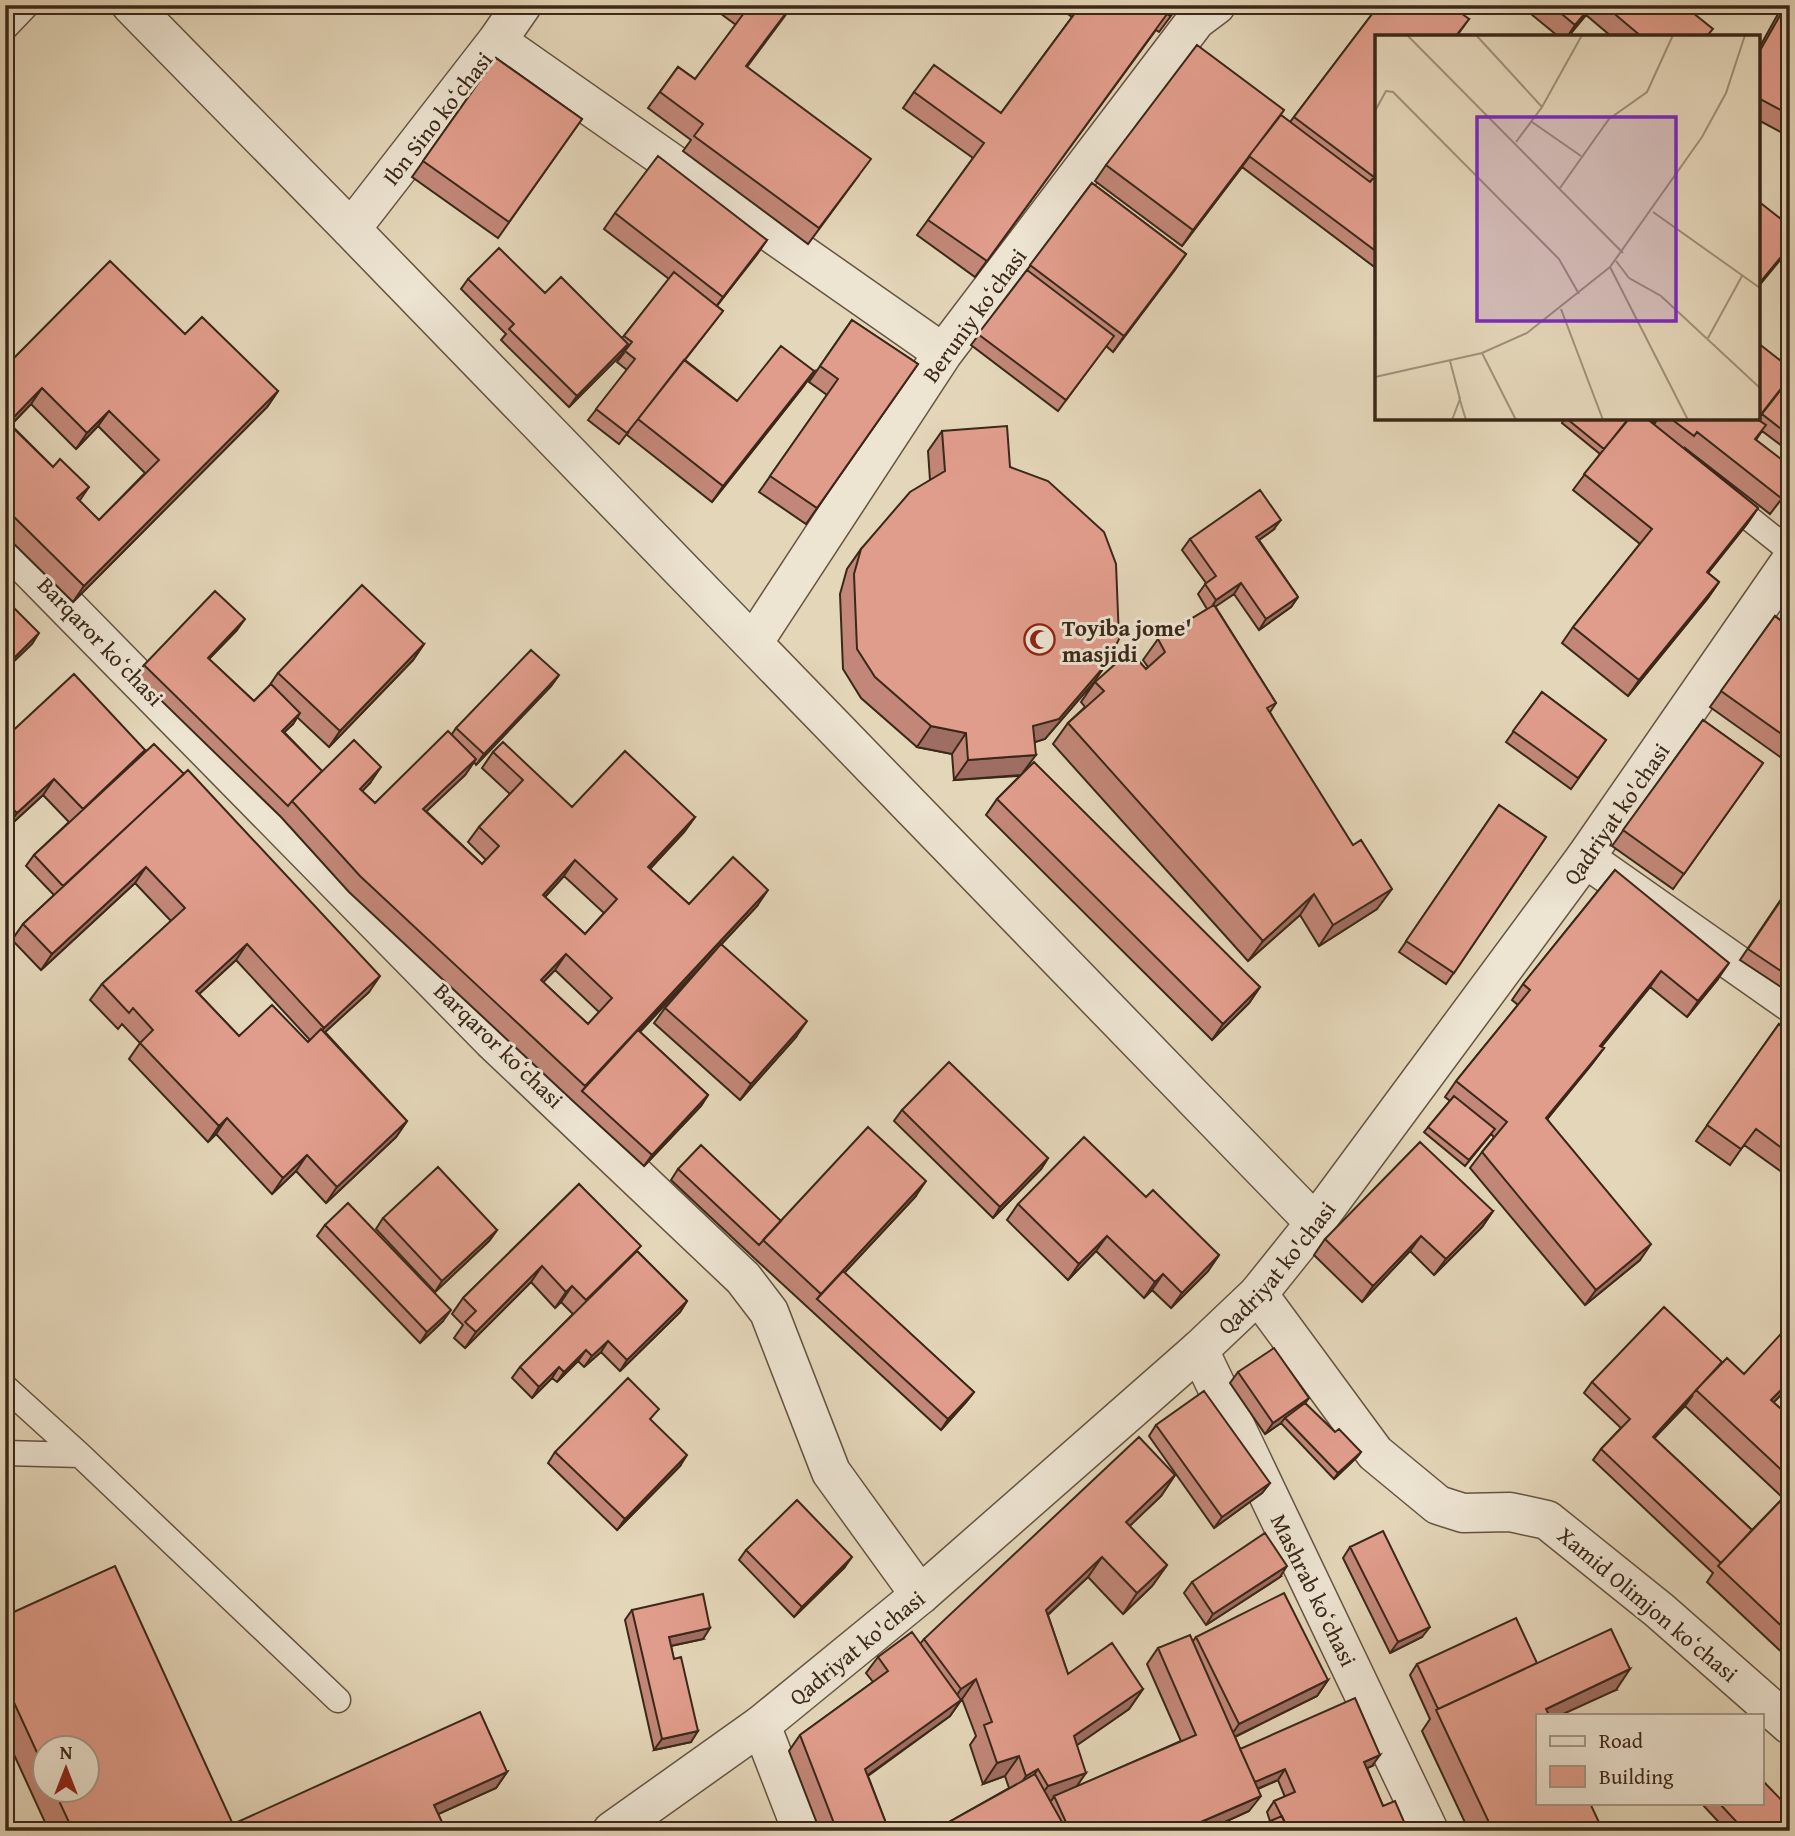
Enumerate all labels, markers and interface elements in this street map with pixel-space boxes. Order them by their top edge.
inset map [1375,35,1760,420]
street label: Ibn Sino koʻchasi [374,44,500,192]
street label: Beruniy koʻchasi [914,241,1034,389]
street label: Barqaror koʻchasi [31,569,171,713]
place label: Toyiba jome' masjidi [1062,611,1192,670]
mosque icon: Toyiba jome' masjidi [1022,623,1056,657]
street label: Qadriyat ko'chasi [1554,736,1677,891]
street label: Barqaror koʻchasi [427,975,571,1115]
street label: Qadriyat ko'chasi [1210,1194,1343,1341]
street label: Mashrab koʻchasi [1263,1508,1365,1672]
street label: Xamid Olimjon koʻchasi [1551,1519,1745,1689]
street label: Qadriyat ko'chasi [781,1582,931,1713]
legend [1536,1714,1764,1804]
text: Road [1599,1725,1644,1756]
north arrow [32,1734,102,1804]
text: N [60,1738,73,1766]
text: Building [1599,1761,1674,1792]

